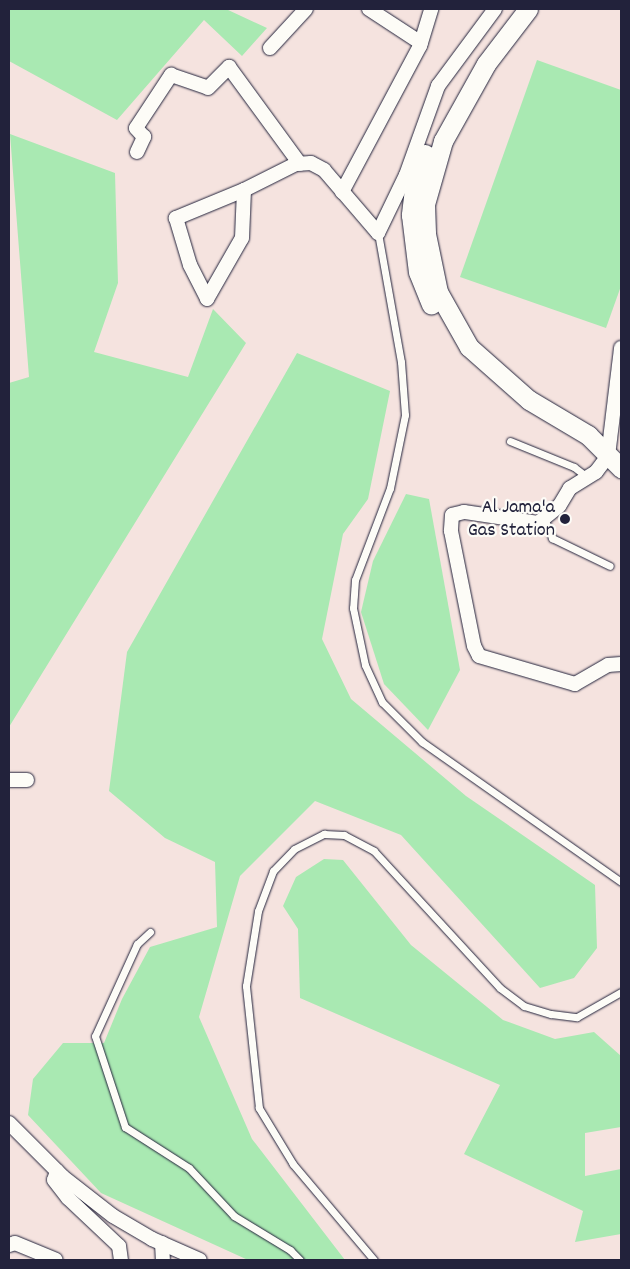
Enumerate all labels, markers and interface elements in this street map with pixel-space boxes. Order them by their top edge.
place label: Al Jama'a Gas Station [468,496,555,543]
marker: Al Jama'a Gas Station [559,513,571,525]

